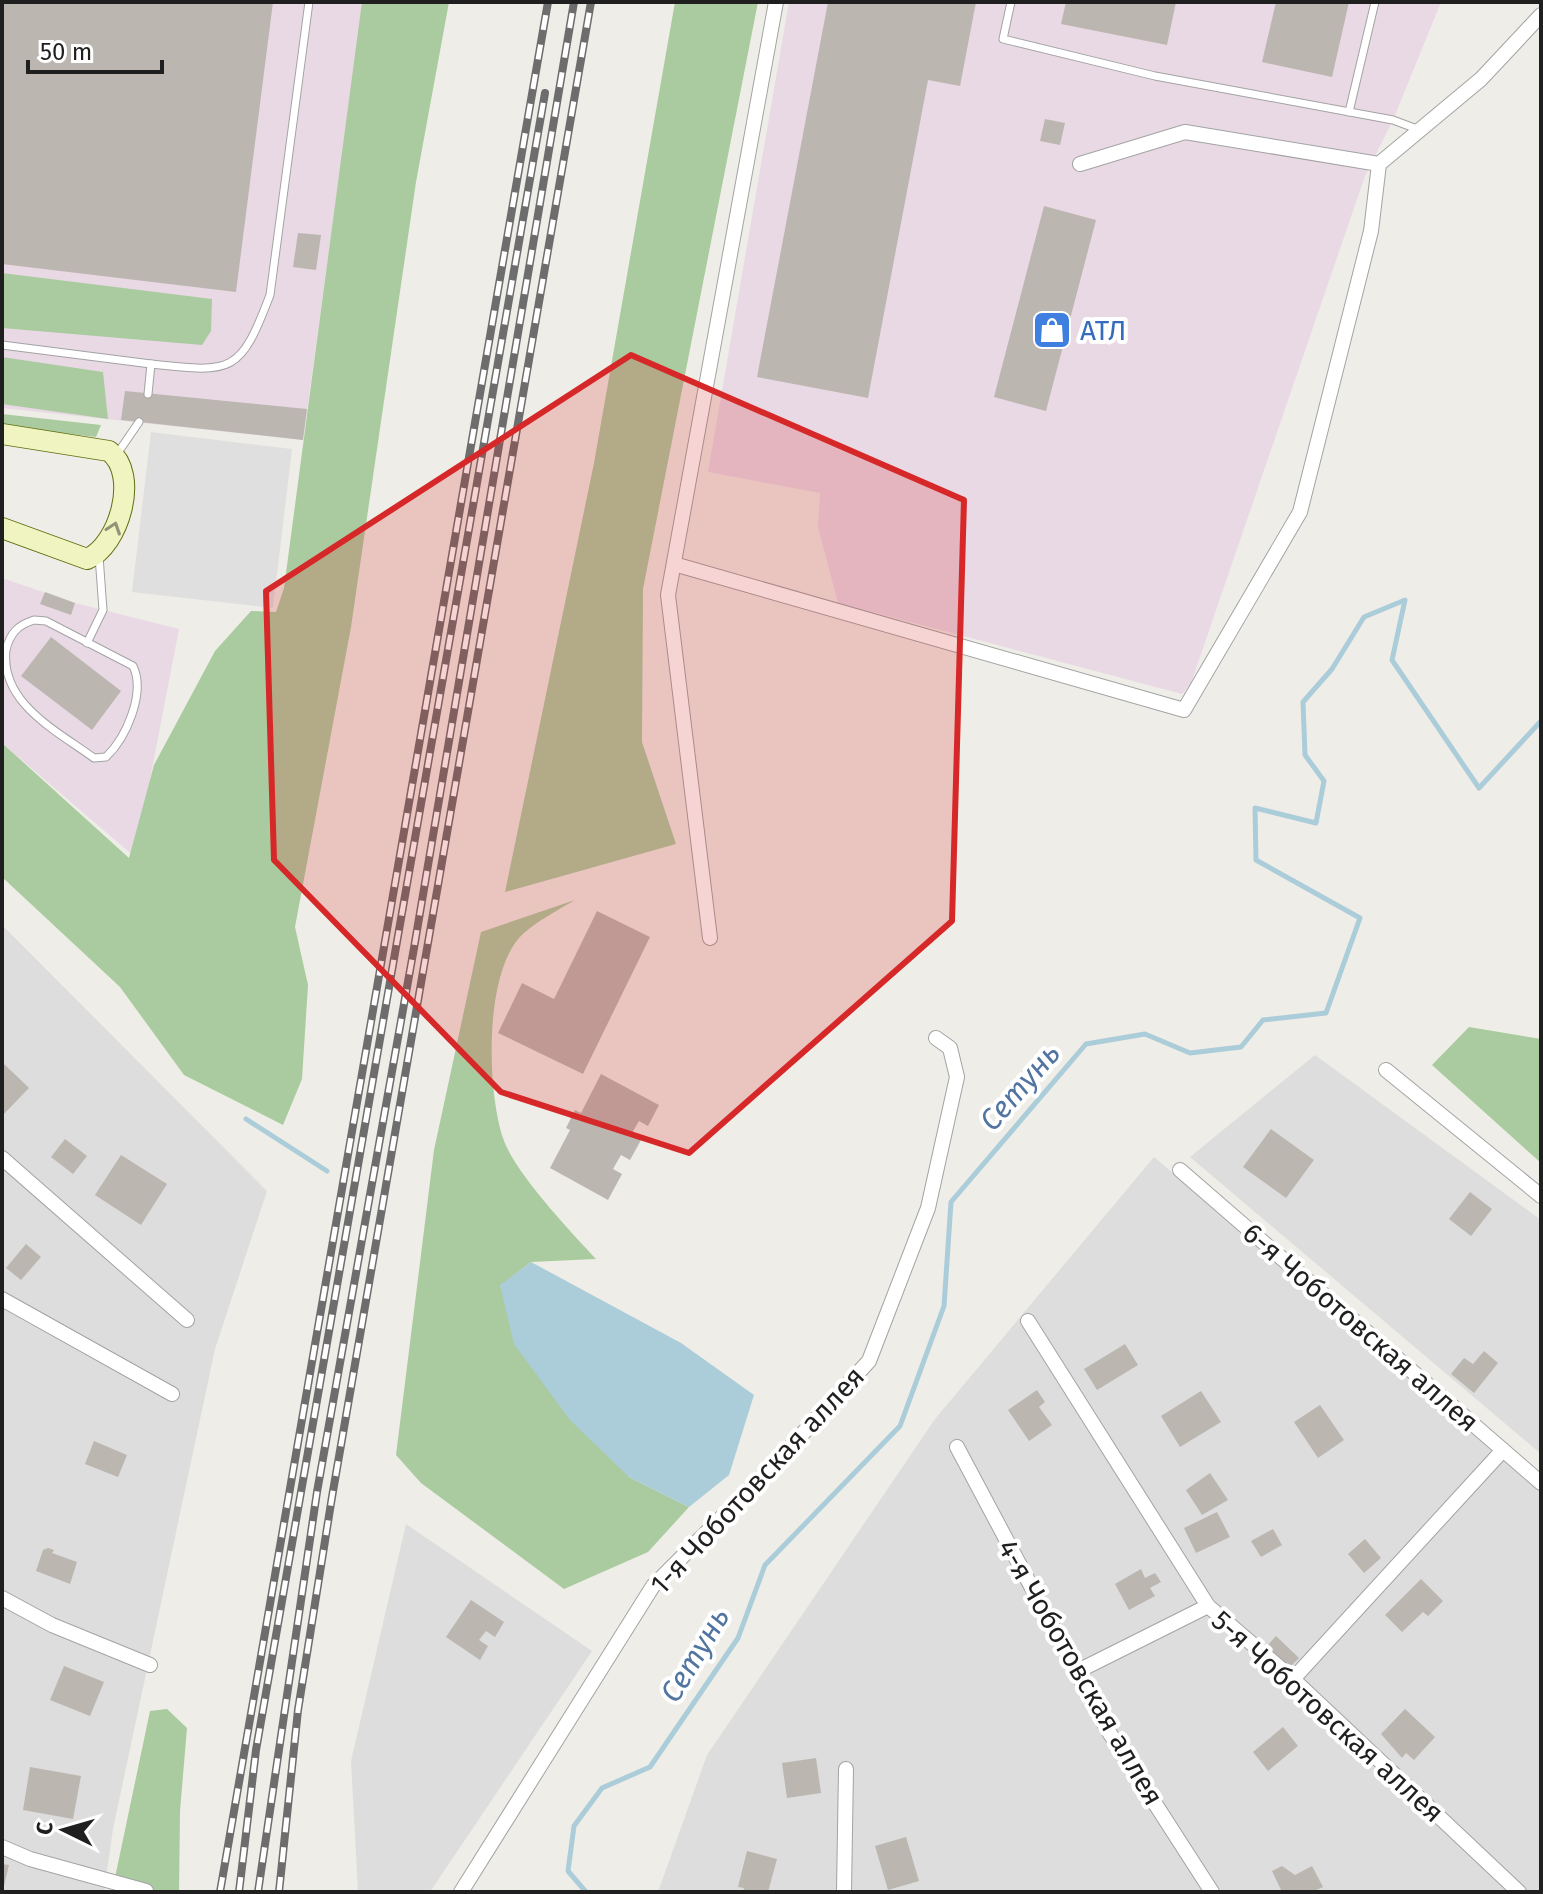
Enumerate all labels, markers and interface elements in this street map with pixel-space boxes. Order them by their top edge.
scale bar [28,24,162,74]
text: 50 m [40,38,92,66]
shop icon: АТЛ [1031,309,1073,351]
place label: АТЛ [1080,314,1126,347]
one-way arrow [104,522,120,536]
water label: Сетунь [972,1036,1068,1138]
street label: 6-я Чоботовская аллея [1236,1216,1485,1439]
street label: 1-я Чоботовская аллея [643,1360,871,1601]
street label: 4-я Чоботовская аллея [991,1533,1170,1811]
water label: Сетунь [653,1601,737,1709]
street label: 5-я Чоботовская аллея [1205,1604,1450,1829]
north arrow [24,1790,104,1870]
text: С [31,1820,59,1836]

